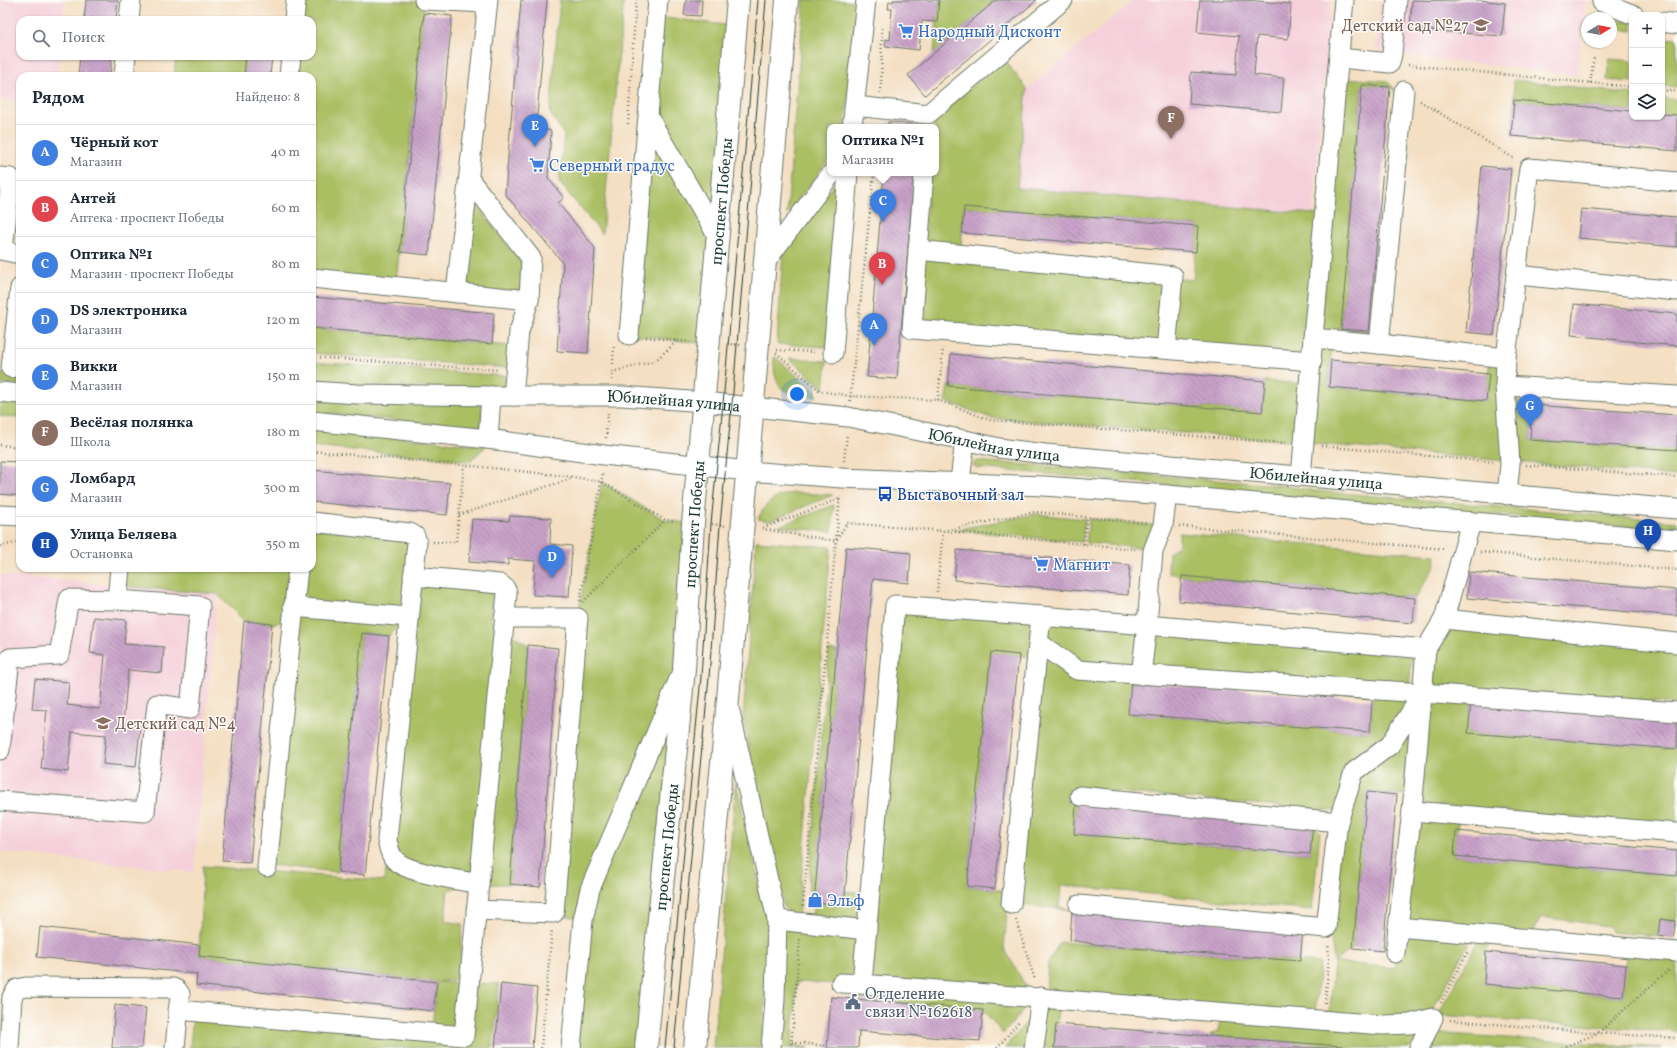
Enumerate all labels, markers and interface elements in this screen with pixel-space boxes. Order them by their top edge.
north arrow [1581,12,1617,48]
map controls [1629,12,1665,120]
button: + [1629,12,1665,48]
search box [16,16,316,60]
place label: Детский сад №27 [1342,16,1469,38]
school or university icon: Детский сад №27 [1472,16,1490,34]
supermarket icon: Народный Дисконт [897,22,915,40]
place label: Народный Дисконт [918,22,1061,44]
icon: search [30,27,52,49]
text: Поиск [62,28,105,49]
button: − [1629,48,1665,84]
button: layers [1629,84,1665,120]
text: Рядом [32,87,85,110]
text: Найдено: 8 [235,89,300,107]
pin: F [1158,106,1184,139]
pin: E [522,114,548,147]
popup [827,124,939,176]
text: Оптика №1 [842,131,924,152]
text: Чёрный кот [70,133,158,154]
street label: проспект Победы [706,137,739,266]
text: A [40,144,50,162]
text: 40 m [271,144,300,162]
text: Магазин [842,152,894,170]
text: Магазин [70,154,122,172]
supermarket icon: Северный градус [528,156,546,174]
place label: Северный градус [549,156,675,178]
text: Антей [70,189,116,210]
pin: C [870,189,896,222]
text: B [41,200,49,218]
text: 60 m [272,200,300,218]
text: Аптека · проспект Победы [70,210,224,228]
text: Оптика №1 [70,245,152,266]
pin: B [869,252,895,285]
text: C [41,256,49,274]
text: 80 m [271,256,300,274]
text: Магазин · проспект Победы [70,266,234,284]
text: DS электроника [70,301,187,322]
text: D [40,312,50,330]
text: 120 m [266,312,300,330]
pin: A [861,313,887,346]
text: Магазин [70,322,122,340]
text: Викки [70,357,117,378]
text: E [41,368,49,386]
text: 150 m [267,368,300,386]
text: Магазин [70,378,122,396]
your location [787,384,807,404]
street label: Юбилейная улица [607,387,741,419]
pin: G [1517,394,1543,427]
text: Весёлая полянка [70,413,193,434]
text: F [41,424,49,442]
text: 180 m [266,424,300,442]
street label: Юбилейная улица [926,424,1061,468]
text: Школа [70,434,110,452]
street label: проспект Победы [680,460,711,589]
street label: Юбилейная улица [1248,463,1384,496]
text: Ломбард [70,469,135,490]
text: G [40,480,50,498]
text: 300 m [264,480,300,498]
bus stop icon: Выставочный зал [876,485,894,503]
place label: Выставочный зал [897,485,1025,507]
text: Магазин [70,490,122,508]
pin: H [1635,519,1661,552]
text: Улица Беляева [70,525,177,546]
text: H [40,536,50,554]
text: 350 m [265,536,300,554]
pin: D [539,545,565,578]
text: Остановка [70,546,133,564]
supermarket icon: Магнит [1032,555,1050,573]
place label: Магнит [1053,555,1110,577]
school or university icon: Детский сад №4 [94,714,112,732]
place label: Детский сад №4 [115,714,236,736]
street label: проспект Победы [651,783,685,912]
shop icon: Эльф [806,891,824,909]
place label: Эльф [827,891,865,913]
place label: Отделение связи №162618 [865,984,972,1024]
public building icon: Отделение связи №162618 [844,993,862,1011]

